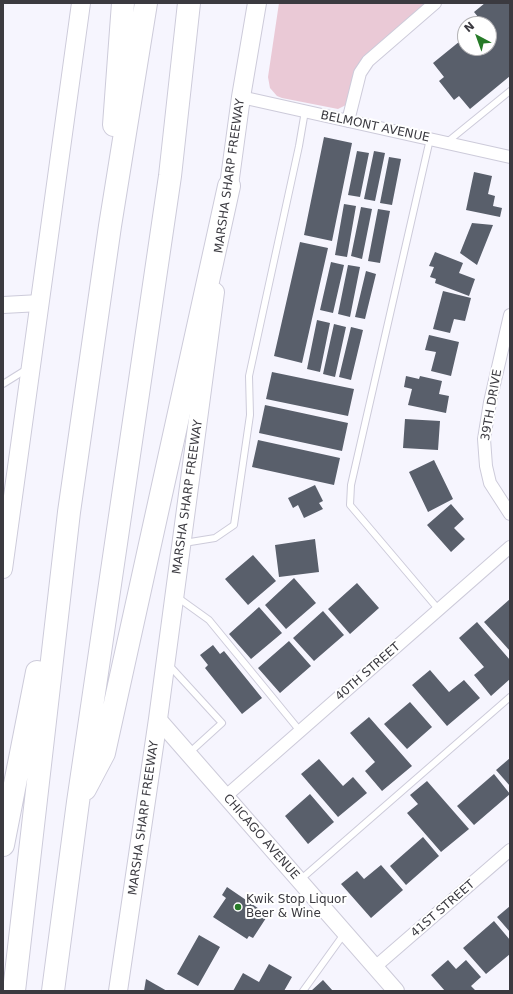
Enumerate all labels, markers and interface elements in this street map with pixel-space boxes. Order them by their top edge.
north arrow [457,16,497,56]
text: N [462,19,477,35]
street label: MARSHA SHARP FREEWAY [212,98,248,254]
street label: BELMONT AVENUE [319,108,431,146]
street label: 39TH DRIVE [479,368,505,442]
street label: MARSHA SHARP FREEWAY [170,419,206,575]
street label: 40TH STREET [333,640,403,704]
street label: MARSHA SHARP FREEWAY [126,740,162,896]
street label: CHICAGO AVENUE [220,791,302,883]
street label: 41ST STREET [408,877,478,941]
place label: Kwik Stop Liquor Beer & Wine [246,893,346,921]
marker: Kwik Stop Liquor Beer & Wine [233,902,243,912]

